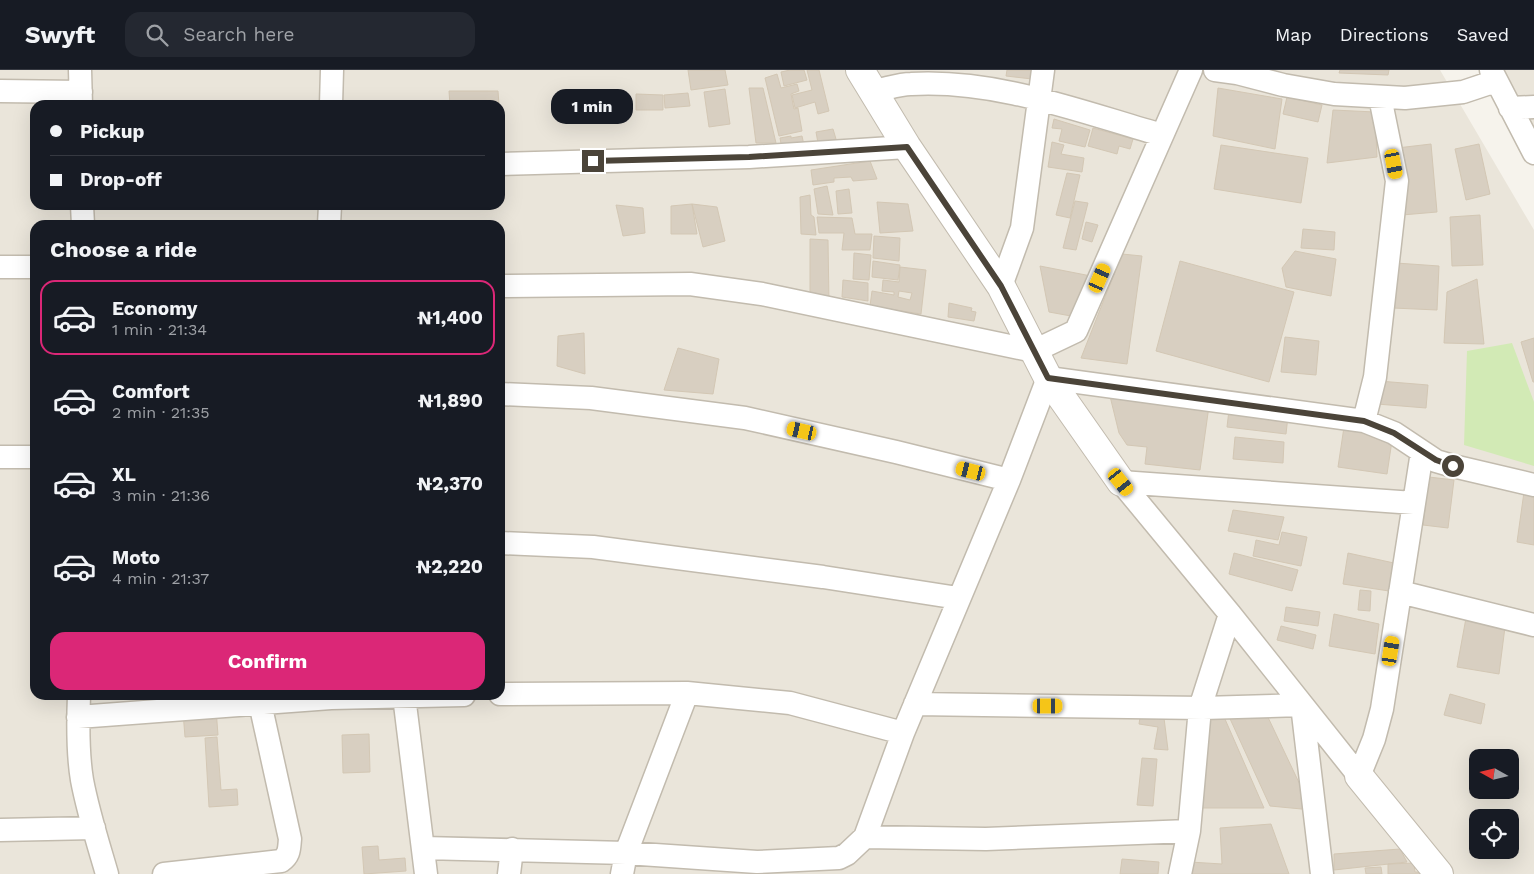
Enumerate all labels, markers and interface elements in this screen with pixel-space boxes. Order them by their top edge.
search box [125,12,475,57]
text: Swyft [25,21,95,49]
icon: search [143,21,171,49]
text: Search here [183,23,295,46]
text: Map [1275,24,1312,45]
text: Directions [1340,24,1429,45]
text: Saved [1457,24,1509,45]
callout: 1 min [552,88,634,124]
text: 1 min [571,97,613,116]
text: Pickup [80,120,144,143]
car [1383,148,1404,180]
route end [582,150,604,172]
text: Drop-off [80,168,162,191]
text: Choose a ride [50,237,197,262]
car [1087,261,1112,295]
icon: car [52,295,97,340]
text: Economy [112,297,197,320]
text: ₦1,400 [417,306,483,329]
text: 1 min · 21:34 [112,320,207,339]
icon: car [52,378,97,423]
text: Comfort [112,380,190,403]
text: ₦1,890 [418,389,483,412]
text: 2 min · 21:35 [112,403,210,422]
car [785,420,818,442]
route start [1442,455,1464,477]
car [954,460,987,482]
icon: car [52,461,97,506]
text: XL [112,463,136,486]
car [1105,466,1136,498]
text: ₦2,370 [416,472,483,495]
text: 3 min · 21:36 [112,486,210,505]
icon: car [52,544,97,589]
text: Moto [112,546,160,569]
text: ₦2,220 [416,555,483,578]
text: 4 min · 21:37 [112,569,209,588]
button: Confirm [50,632,485,690]
car [1381,635,1400,667]
car [1033,699,1063,714]
north arrow [1469,749,1519,799]
map controls [1469,749,1519,859]
button: locate [1469,809,1519,859]

